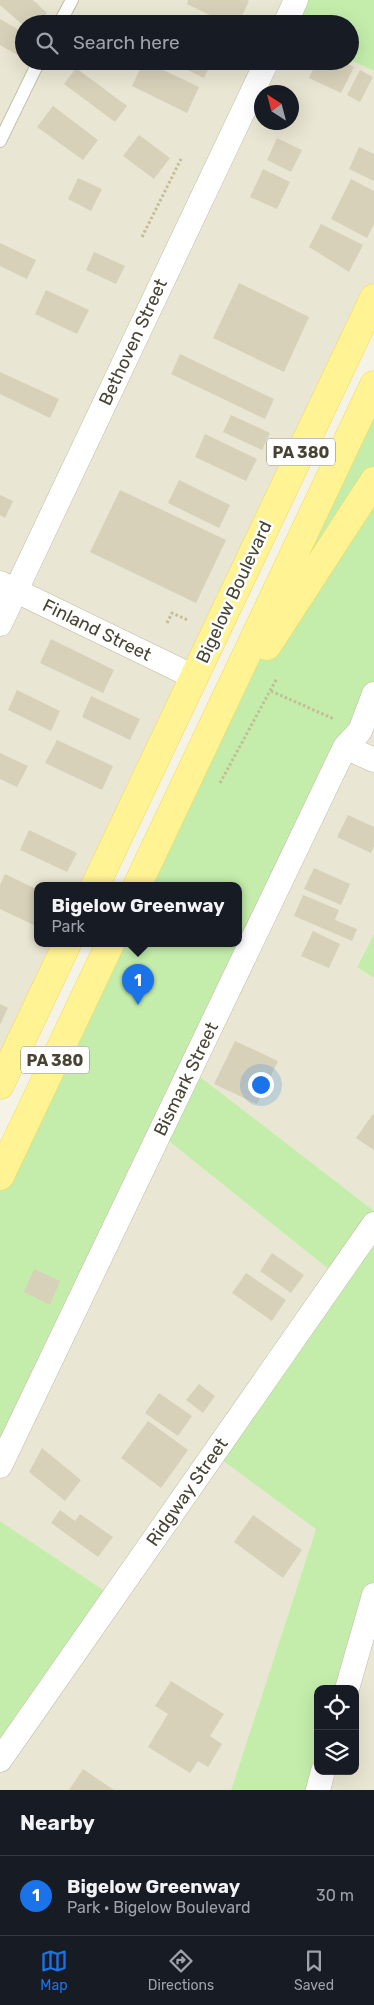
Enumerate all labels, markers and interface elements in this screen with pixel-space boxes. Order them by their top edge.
search box [15,15,359,70]
icon: search [33,29,61,57]
text: Search here [73,31,180,54]
north arrow [254,85,299,130]
street label: Bethoven Street [94,275,172,409]
road number: PA 380 [267,438,335,466]
street label: Bigelow Boulevard [191,517,277,667]
street label: Finland Street [39,594,155,666]
popup [34,882,242,947]
text: Bigelow Greenway [51,894,225,917]
text: Park [51,917,85,936]
pin: 1 [122,964,154,1005]
street label: Bismark Street [149,1018,223,1140]
road number: PA 380 [21,1046,89,1074]
your location [248,1072,274,1098]
street label: Ridgway Street [141,1434,233,1550]
map controls [314,1685,359,1775]
button: locate [314,1685,359,1730]
button: layers [314,1730,359,1775]
text: Nearby [20,1810,95,1835]
text: Bigelow Greenway [67,1875,240,1898]
text: 1 [32,1886,40,1905]
text: 30 m [316,1886,354,1905]
text: Park · Bigelow Boulevard [67,1898,250,1917]
tab: Map [40,1947,68,1994]
tab: Directions [148,1947,214,1994]
tab: Saved [294,1947,334,1994]

